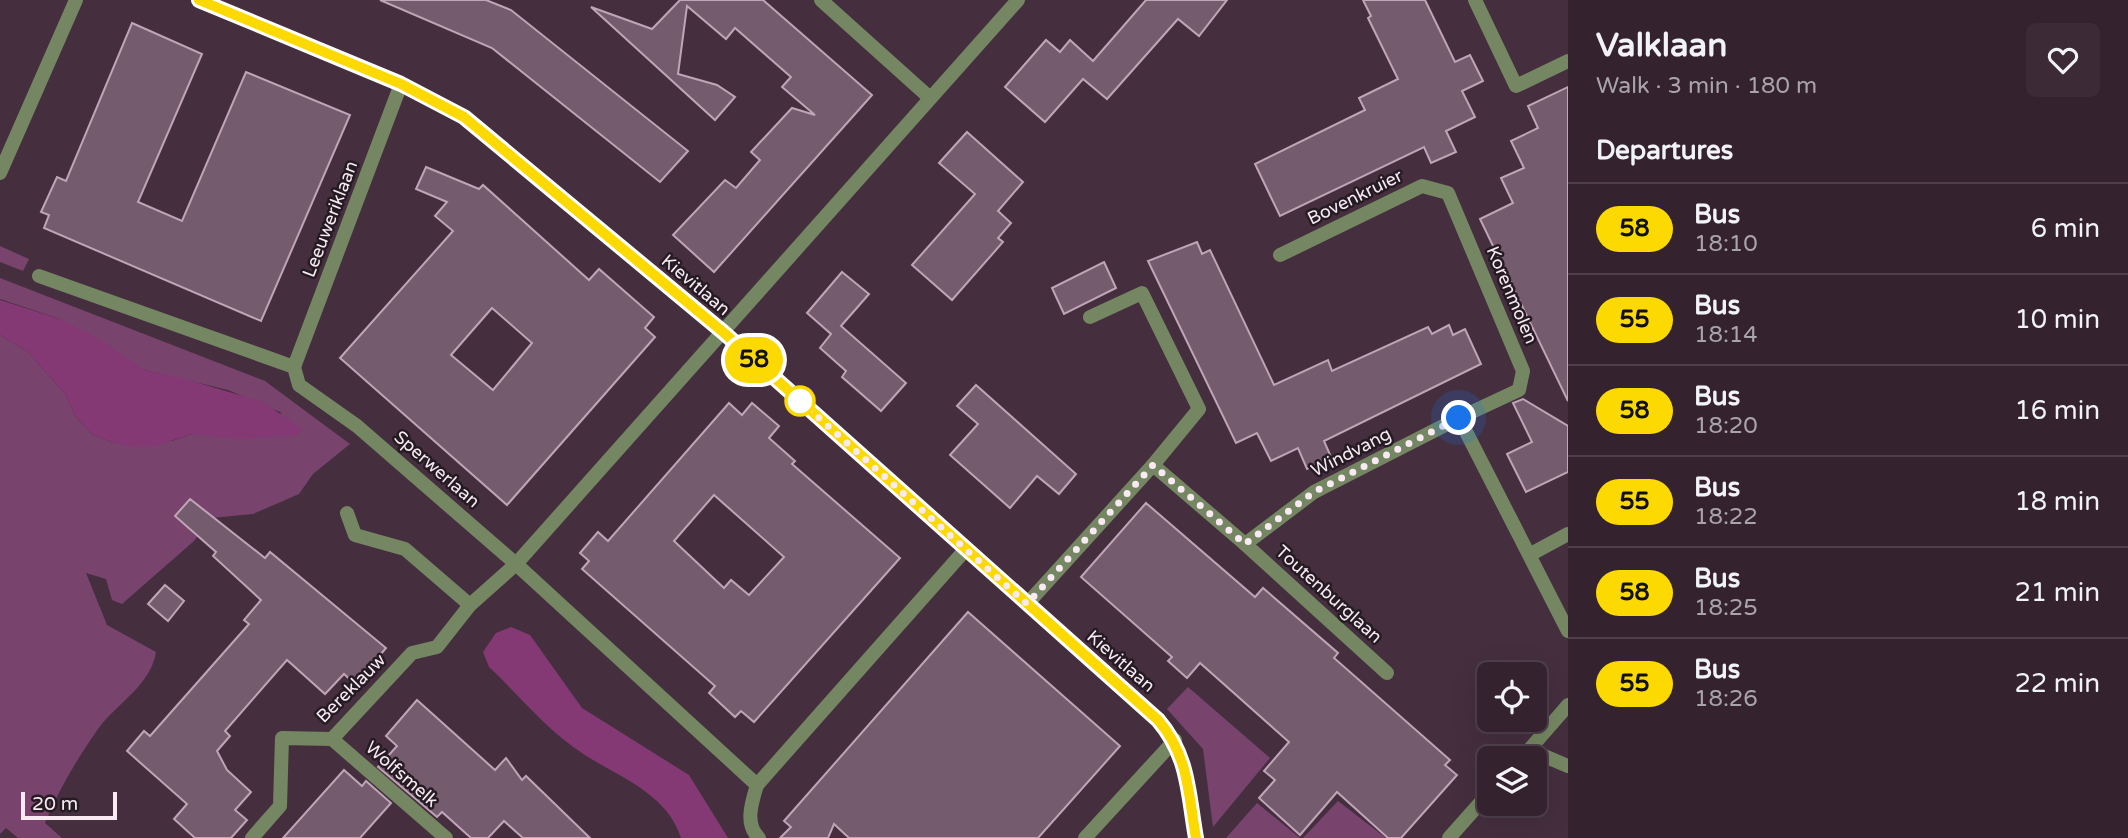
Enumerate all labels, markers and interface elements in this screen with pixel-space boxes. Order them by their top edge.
button: heart [2026,23,2100,97]
text: Valklaan [1596,26,1727,65]
text: Walk · 3 min · 180 m [1596,72,1817,100]
text: Departures [1596,135,1733,166]
street label: Leeuweriklaan [298,158,362,280]
street label: Bovenkruier [1304,164,1406,229]
text: Bus [1694,199,1740,230]
text: 6 min [2031,213,2100,244]
text: 58 [1619,214,1650,243]
text: 18:10 [1694,230,1758,258]
street label: Korenmolen [1482,243,1542,347]
street label: Kievitlaan [657,250,735,320]
text: Bus [1694,290,1740,321]
text: 10 min [2014,304,2100,335]
text: 55 [1619,305,1650,334]
text: 18:14 [1694,321,1758,349]
line badge: 58 [722,337,786,383]
text: 58 [739,345,769,374]
text: Bus [1694,381,1740,412]
unlabelled marker [785,386,815,416]
text: 16 min [2014,395,2100,426]
text: 58 [1619,396,1650,425]
your location [1441,400,1476,435]
text: 18:20 [1694,412,1758,440]
street label: Windvang [1307,423,1395,481]
street label: Sperwerlaan [390,426,484,512]
text: Bus [1694,472,1740,503]
text: 18 min [2014,486,2100,517]
text: 55 [1619,487,1650,516]
text: 18:22 [1694,503,1758,531]
street label: Toutenburglaan [1271,540,1387,648]
text: Bus [1694,563,1740,594]
text: 21 min [2014,577,2100,608]
text: 58 [1619,578,1650,607]
text: 18:25 [1694,594,1758,622]
street label: Kievitlaan [1082,625,1160,697]
street label: Bereklauw [312,649,390,727]
text: Bus [1694,654,1740,685]
map controls [1477,662,1547,816]
button: locate [1477,662,1547,732]
text: 22 min [2014,668,2100,699]
text: 55 [1619,669,1650,698]
text: 18:26 [1694,685,1758,713]
street label: Wolfsmelk [361,736,443,812]
button: layers [1477,746,1547,816]
scale bar [21,789,117,821]
text: 20 m [32,793,78,815]

